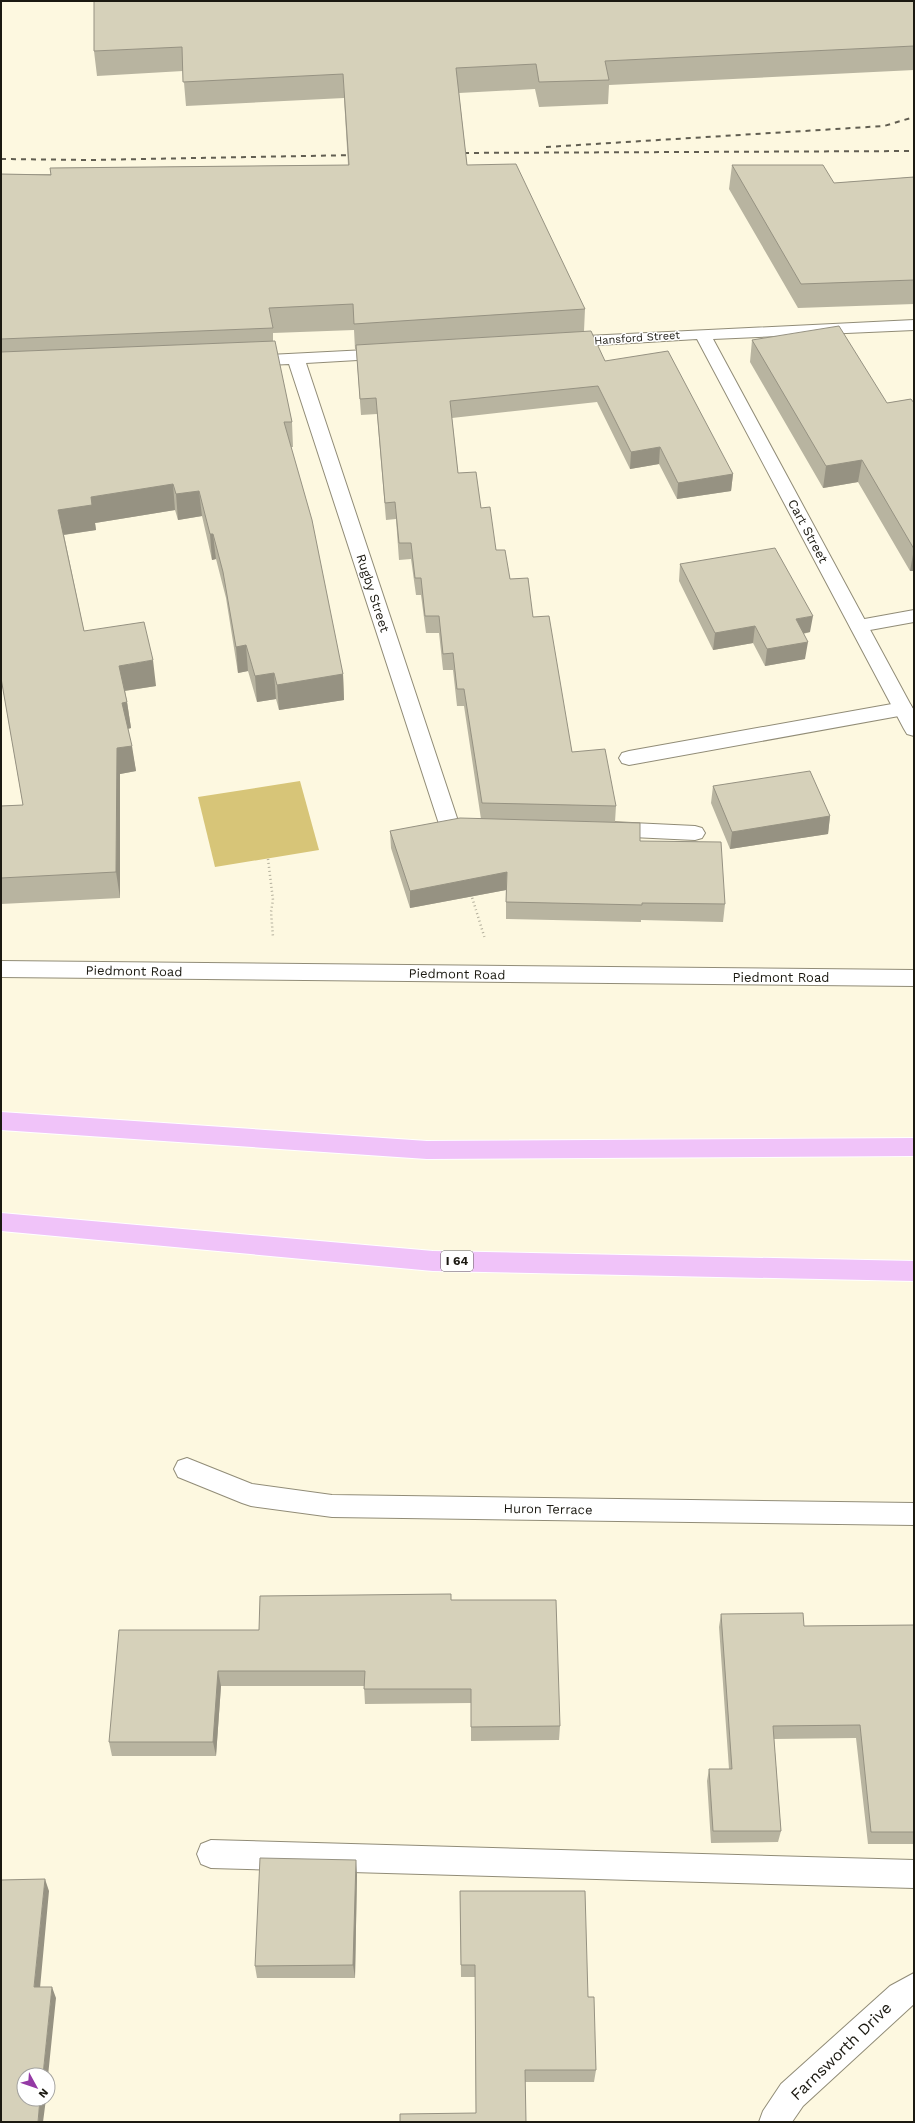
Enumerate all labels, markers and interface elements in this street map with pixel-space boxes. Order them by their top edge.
street label: Hansford Street [594,329,681,347]
street label: Cart Street [785,496,831,566]
street label: Rugby Street [353,552,393,635]
street label: Piedmont Road [85,963,183,979]
street label: Piedmont Road [408,966,506,982]
street label: Piedmont Road [733,970,829,985]
road number: I 64 [441,1251,473,1271]
street label: Huron Terrace [503,1501,593,1517]
street label: Farnsworth Drive [787,1998,895,2104]
north arrow [16,2067,56,2107]
text: N [36,2086,51,2100]

